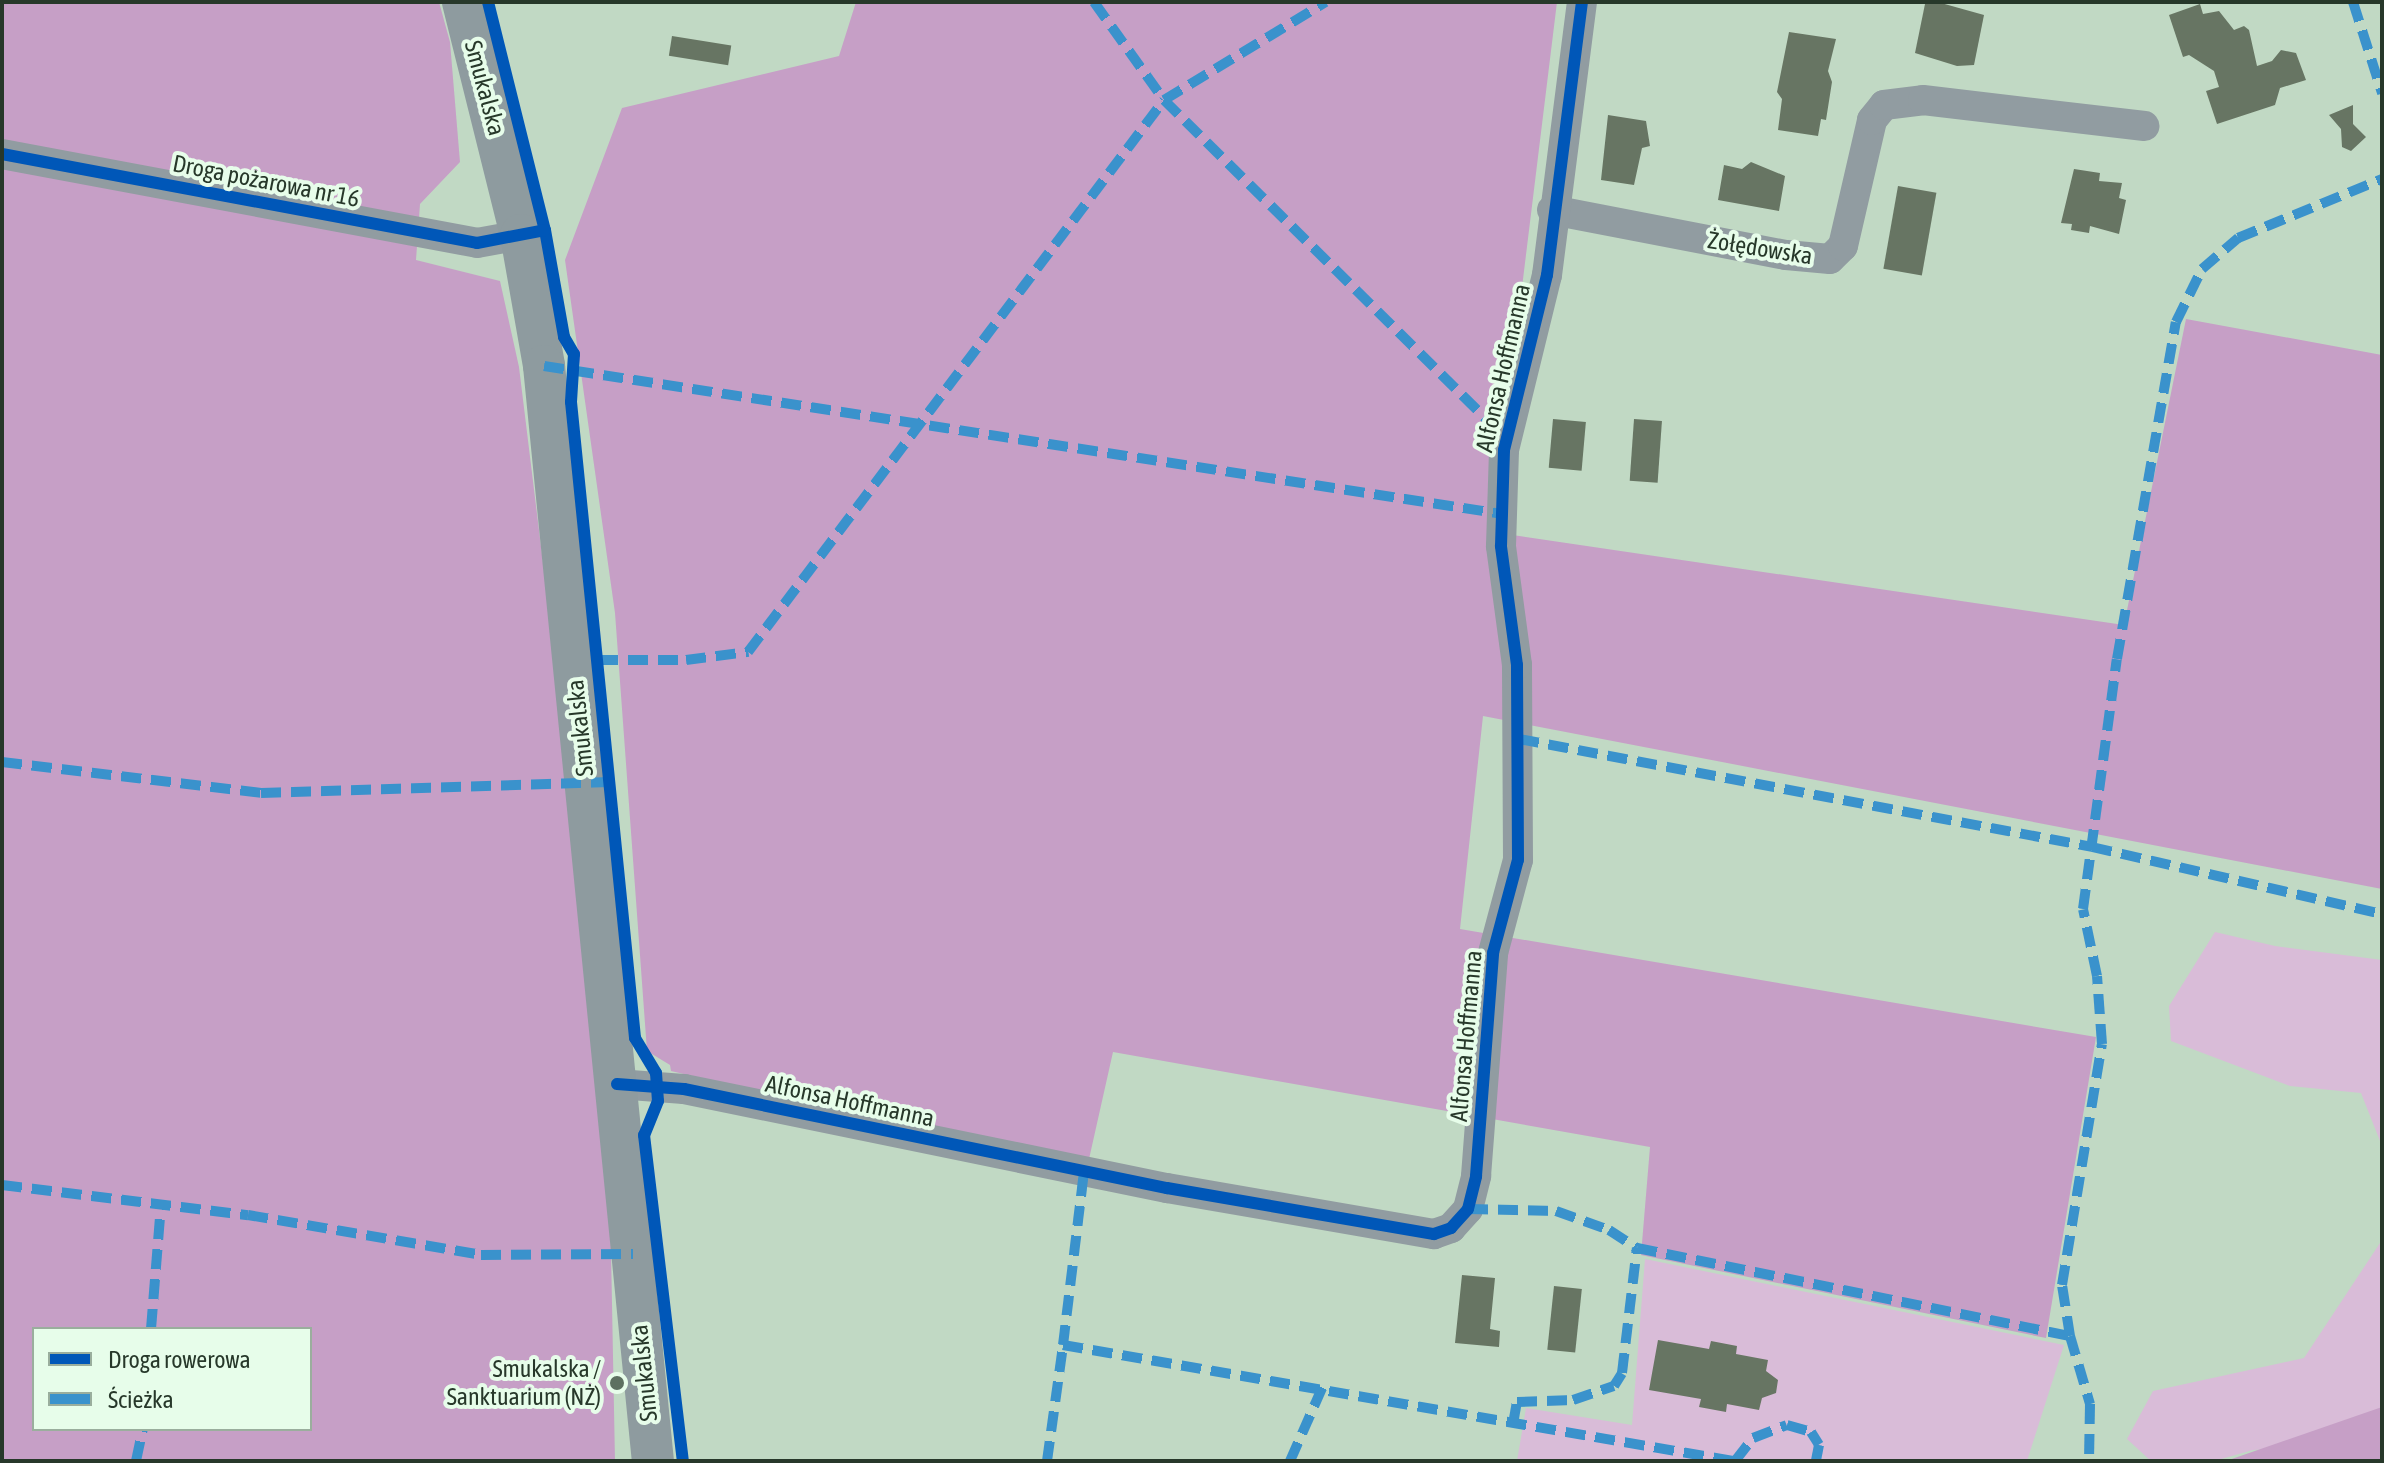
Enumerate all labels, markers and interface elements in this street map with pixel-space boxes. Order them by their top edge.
street label: Smukalska [459,37,511,139]
street label: Droga pożarowa nr 16 [170,149,362,213]
street label: Żołędowska [1705,225,1815,271]
street label: Alfonsa Hoffmanna [1470,281,1536,455]
street label: Smukalska [561,678,599,778]
street label: Alfonsa Hoffmanna [1444,949,1488,1123]
street label: Alfonsa Hoffmanna [763,1069,937,1133]
street label: Smukalska [625,1323,663,1423]
legend [32,1327,312,1431]
text: Droga rowerowa [108,1346,251,1373]
place label: Smukalska / Sanktuarium (NŻ) [447,1355,601,1411]
marker: Smukalska / Sanktuarium (NŻ) [608,1374,626,1392]
text: Ścieżka [108,1386,174,1413]

